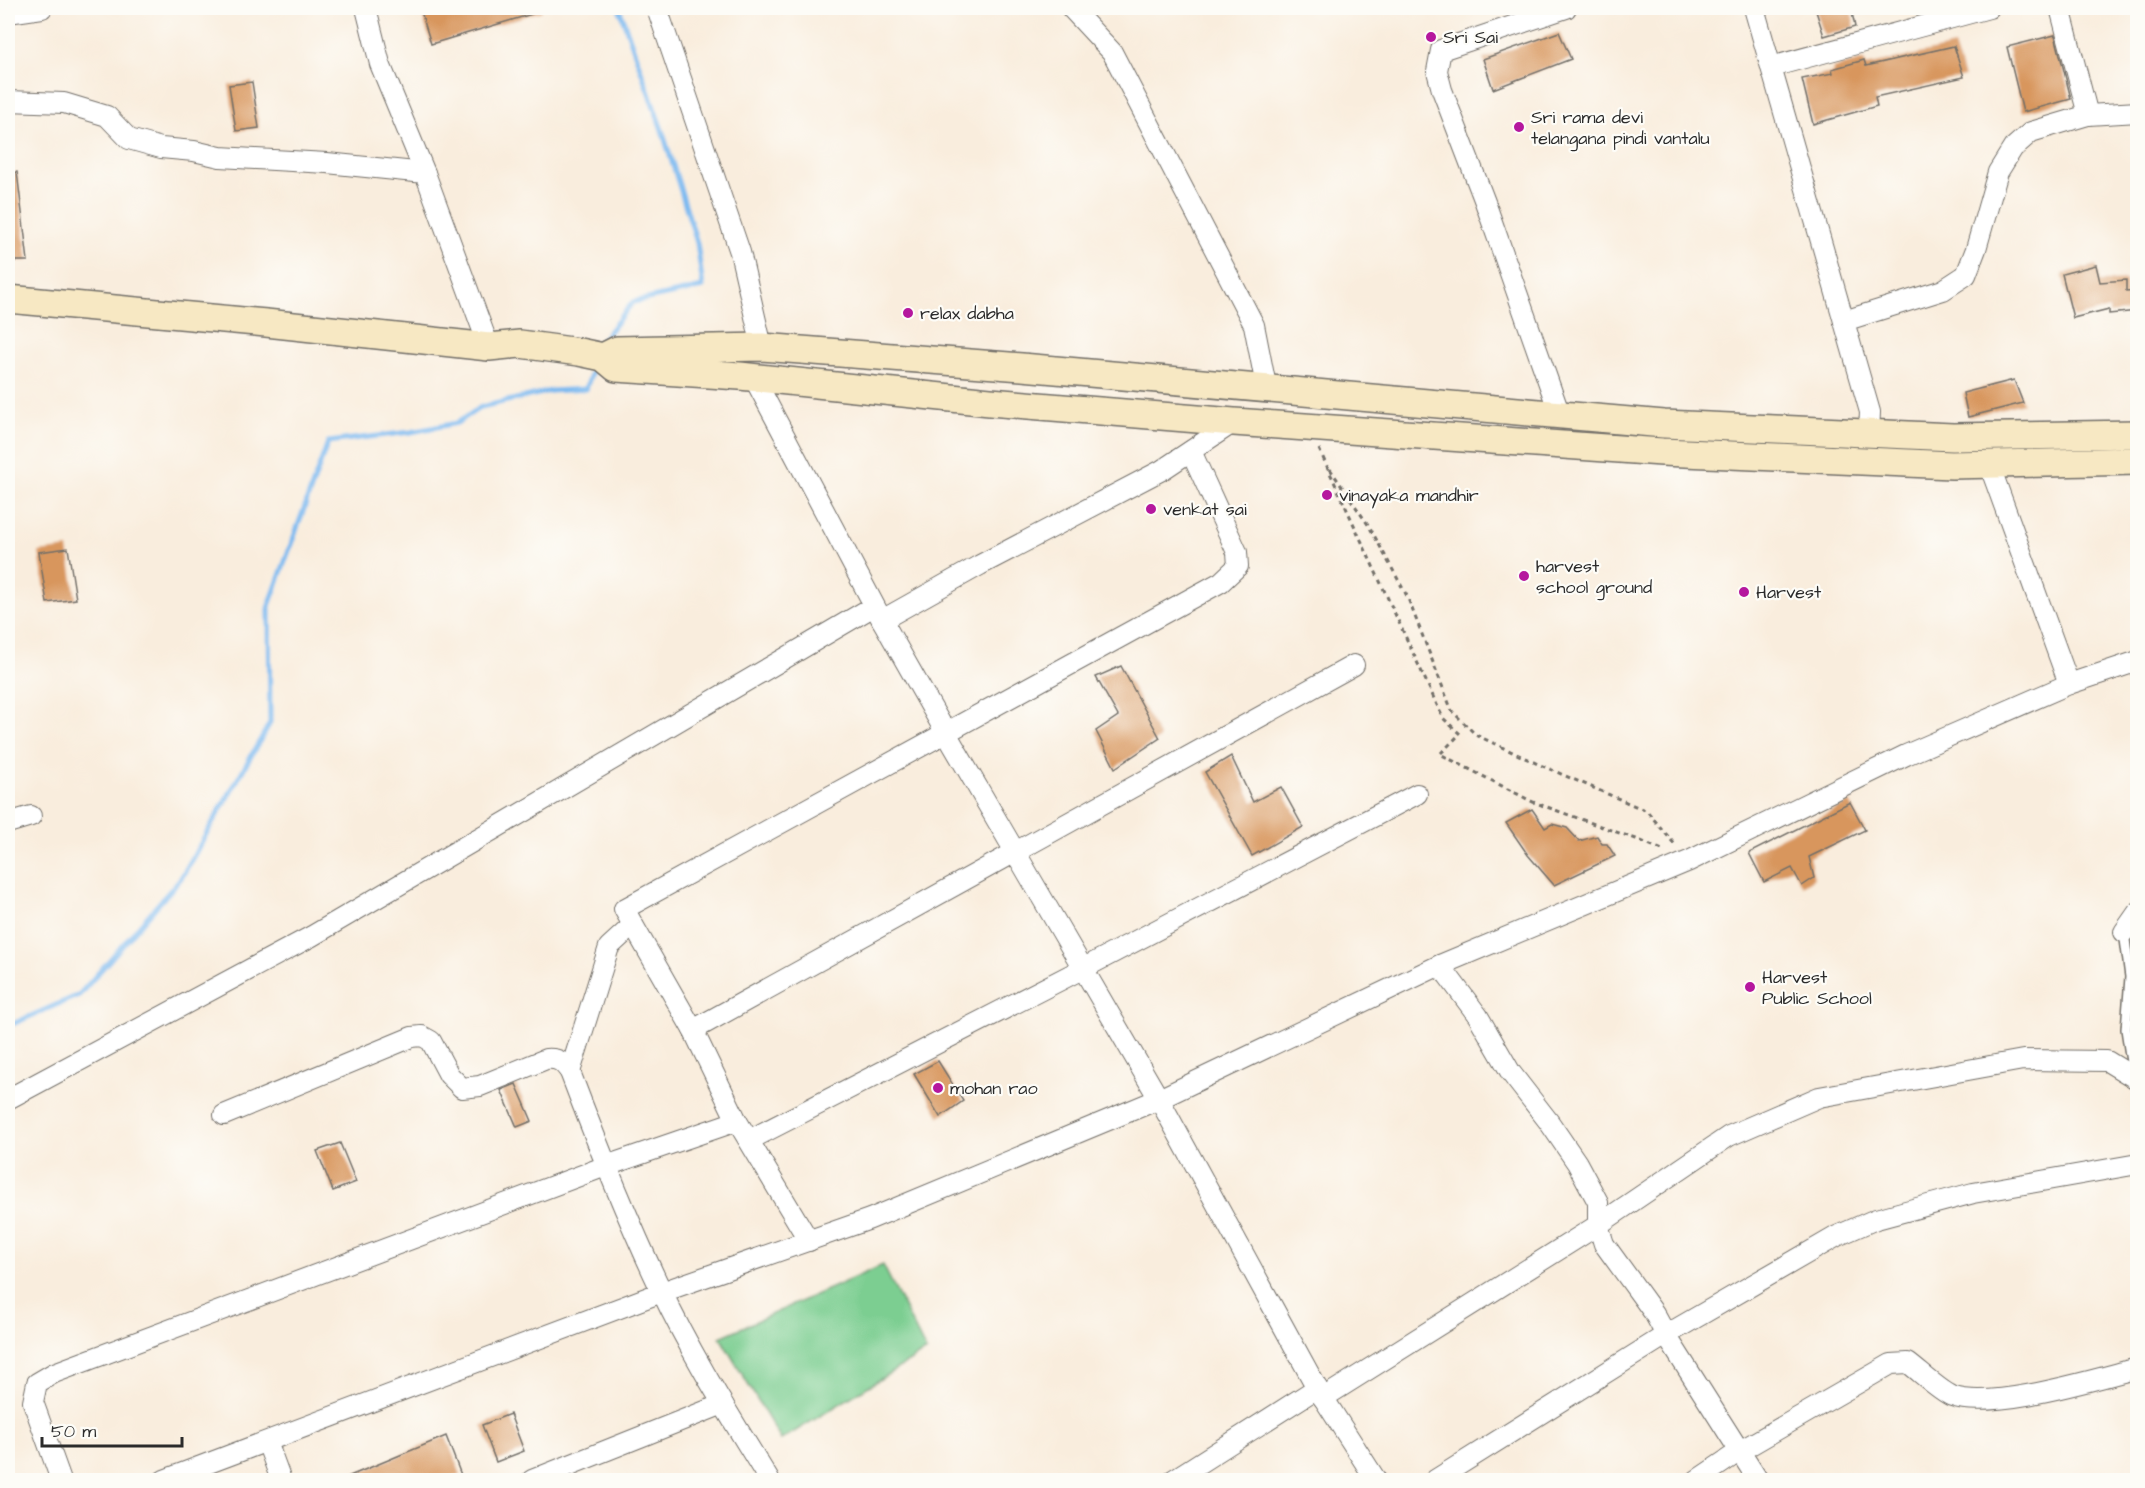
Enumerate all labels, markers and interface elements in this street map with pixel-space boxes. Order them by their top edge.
place label: Sri Sai [1443,25,1498,50]
marker: Sri Sai [1424,30,1438,44]
place label: Sri rama devi telangana pindi vantalu [1531,105,1710,152]
marker: Sri rama devi telangana pindi vantalu [1512,120,1526,134]
place label: relax dabha [920,301,1014,326]
marker: relax dabha [901,306,915,320]
place label: vinayaka mandhir [1339,483,1479,509]
marker: vinayaka mandhir [1320,488,1334,502]
place label: venkat sai [1163,497,1247,522]
marker: venkat sai [1144,502,1158,516]
place label: harvest school ground [1536,554,1652,601]
marker: harvest school ground [1517,569,1531,583]
place label: Harvest [1756,580,1822,605]
marker: Harvest [1737,585,1751,599]
place label: Harvest Public School [1762,965,1872,1011]
marker: Harvest Public School [1743,980,1757,994]
place label: mohan rao [950,1076,1038,1101]
marker: mohan rao [931,1081,945,1095]
scale bar [42,1410,182,1448]
text: 50 m [51,1419,96,1444]

